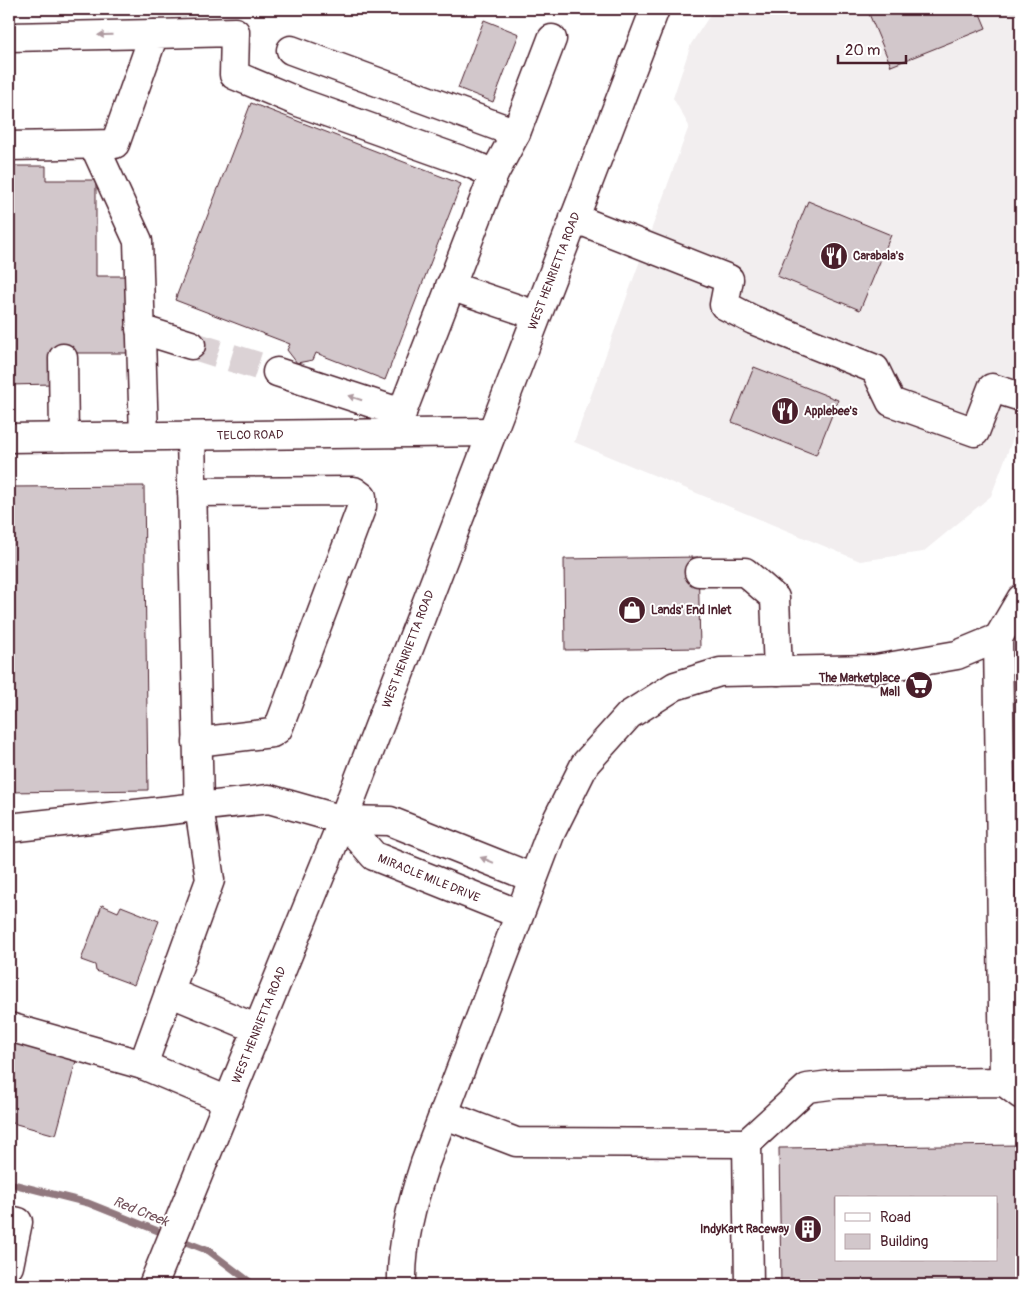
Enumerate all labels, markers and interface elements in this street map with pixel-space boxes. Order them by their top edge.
one-way arrow [97,31,113,39]
scale bar [838,32,905,64]
text: 20 m [845,41,880,60]
street label: WEST HENRIETTA ROAD [525,210,584,332]
restaurant icon: Carabala's [819,241,849,271]
place label: Carabala's [853,249,904,264]
one-way arrow [348,393,363,401]
restaurant icon: Applebee's [770,396,800,426]
place label: Applebee's [804,404,858,419]
street label: TELCO ROAD [217,427,284,444]
street label: WEST HENRIETTA ROAD [379,588,438,710]
shop icon: Lands' End Inlet [617,595,647,625]
place label: Lands' End Inlet [651,603,732,618]
supermarket icon: The Marketplace Mall [904,670,934,700]
place label: The Marketplace Mall [818,671,901,700]
street label: MIRACLE MILE DRIVE [376,851,482,906]
one-way arrow [479,856,494,864]
street label: WEST HENRIETTA ROAD [229,964,290,1086]
water label: Red Creek [111,1193,172,1231]
legend [835,1196,998,1262]
text: Road [880,1208,911,1227]
building icon: IndyKart Raceway [793,1214,823,1244]
place label: IndyKart Raceway [700,1222,790,1237]
text: Building [880,1232,928,1251]

